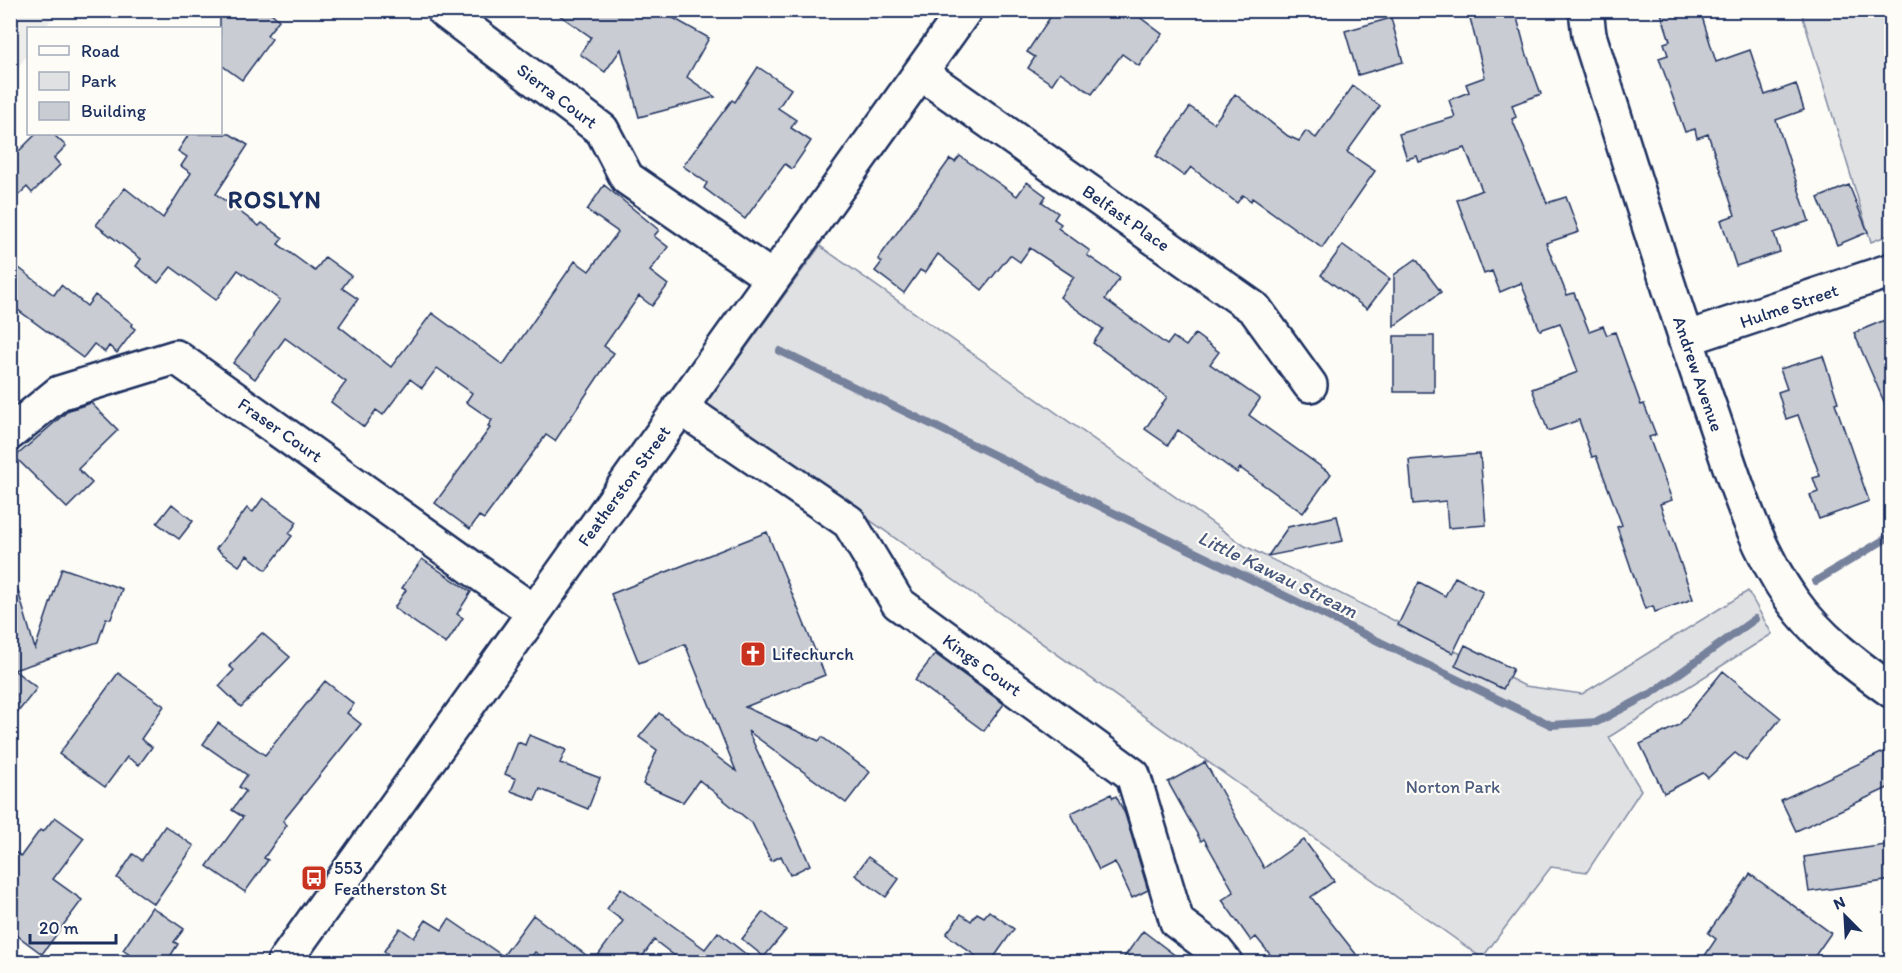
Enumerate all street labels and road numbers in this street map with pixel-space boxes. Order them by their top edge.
street label: Sierra Court [512,59,602,134]
street label: Belfast Place [1078,180,1174,256]
street label: Hulme Street [1737,279,1841,333]
street label: Andrew Avenue [1668,313,1728,435]
street label: Fraser Court [234,393,327,467]
street label: Featherston Street [573,421,675,551]
street label: Kings Court [938,629,1026,701]

